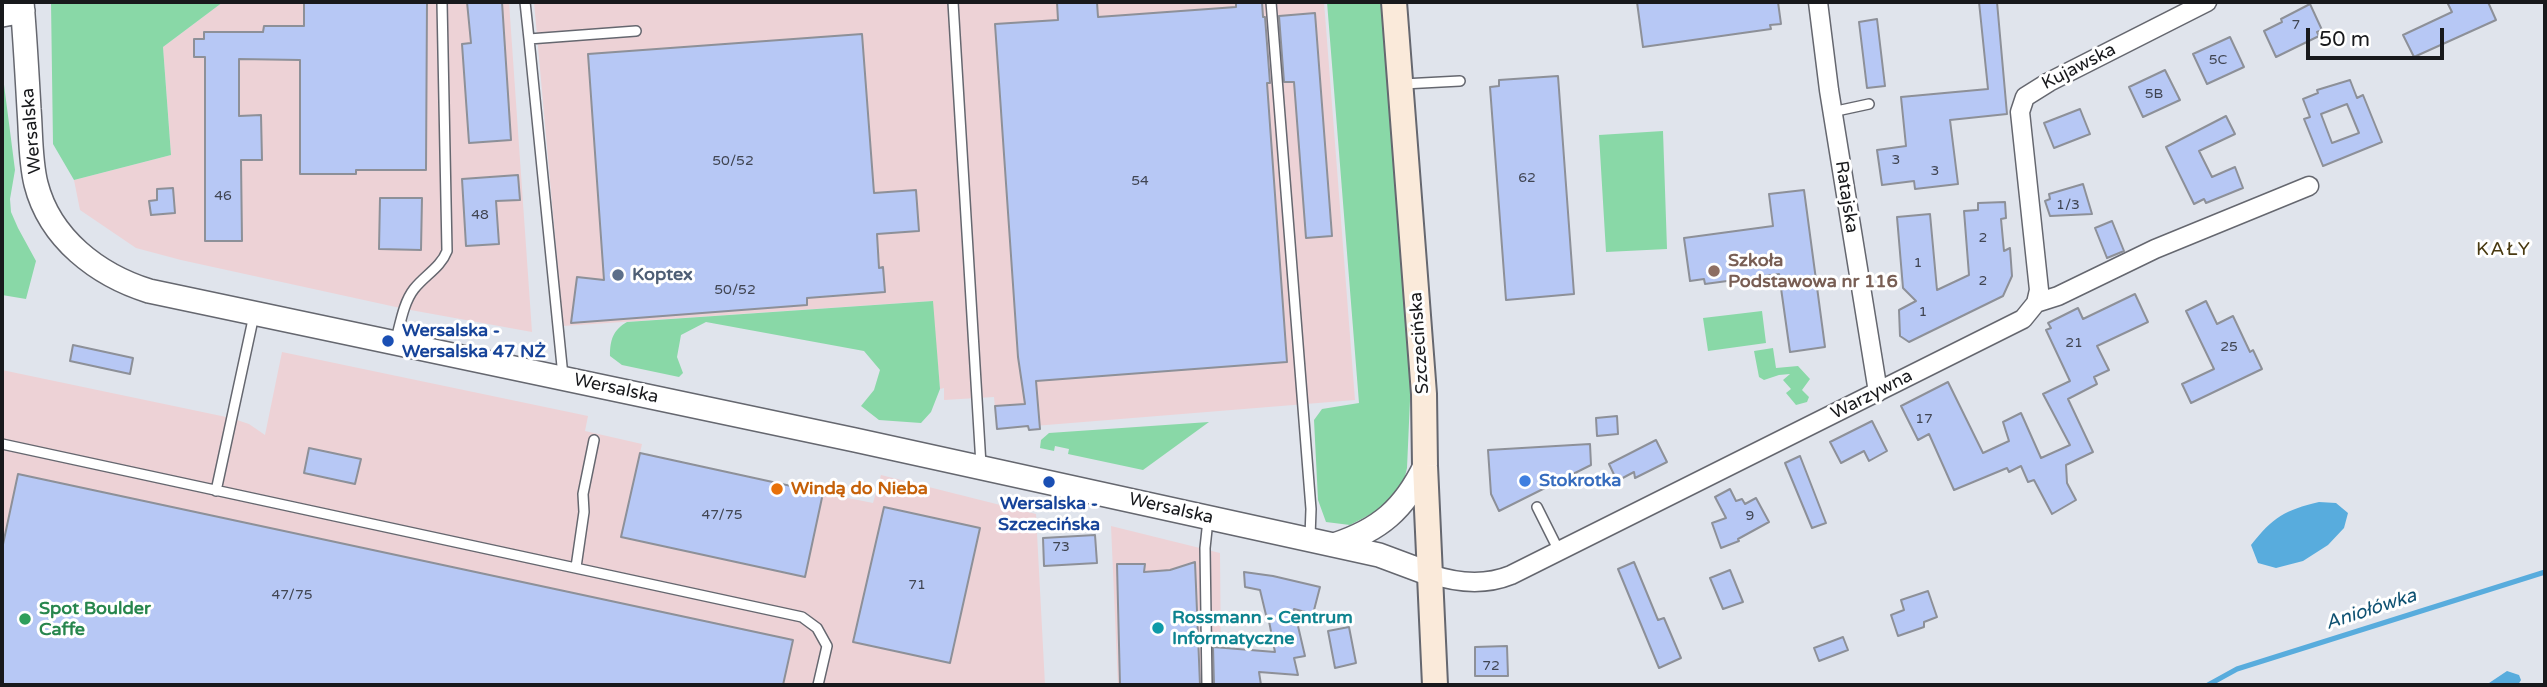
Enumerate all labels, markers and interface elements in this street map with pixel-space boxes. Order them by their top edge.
scale bar [2309,14,2447,58]
house number: 7 [2292,17,2300,33]
text: 50 m [2319,27,2370,52]
street label: Kujawska [2038,39,2120,95]
house number: 5C [2209,52,2227,68]
house number: 5B [2145,86,2163,102]
street label: Wersalska [17,87,47,175]
house number: 3 [1892,152,1900,168]
house number: 50/52 [712,153,754,169]
street label: Ratajska [1830,159,1862,235]
house number: 3 [1931,163,1939,179]
house number: 62 [1518,170,1536,186]
house number: 54 [1131,173,1149,189]
house number: 46 [214,188,232,204]
house number: 1/3 [2056,197,2080,213]
house number: 48 [471,207,489,223]
house number: 2 [1979,230,1987,246]
district label: KAŁY [2477,239,2531,261]
place label: Szkoła Podstawowa nr 116 [1728,250,1898,292]
house number: 1 [1914,255,1922,271]
marker: Szkoła Podstawowa nr 116 [1706,263,1722,279]
place label: Koptex [632,264,693,286]
marker: Koptex [610,267,626,283]
house number: 2 [1979,273,1987,289]
house number: 50/52 [714,282,756,298]
street label: Szczecińska [1406,291,1434,395]
house number: 1 [1919,304,1927,320]
place label: Wersalska - Wersalska 47 NŻ [402,320,546,362]
marker: Wersalska - Wersalska 47 NŻ [380,333,396,349]
house number: 21 [2065,335,2083,351]
house number: 25 [2220,339,2238,355]
street label: Warzywna [1828,365,1916,425]
street label: Wersalska [572,369,660,409]
house number: 17 [1915,411,1933,427]
place label: Stokrotka [1539,470,1621,492]
marker: Stokrotka [1517,473,1533,489]
marker: Wersalska - Szczecińska [1041,474,1057,490]
place label: Windą do Nieba [791,478,928,500]
marker: Windą do Nieba [769,481,785,497]
street label: Wersalska [1127,489,1215,529]
place label: Wersalska - Szczecińska [998,493,1100,536]
house number: 47/75 [701,507,743,523]
house number: 9 [1746,508,1754,524]
house number: 73 [1052,539,1070,555]
house number: 71 [908,577,926,593]
water label: Aniołówka [2323,585,2419,635]
house number: 47/75 [271,587,313,603]
place label: Spot Boulder Caffe [39,598,151,640]
place label: Rossmann - Centrum Informatyczne [1172,607,1353,650]
marker: Spot Boulder Caffe [17,611,33,627]
marker: Rossmann - Centrum Informatyczne [1150,620,1166,636]
house number: 72 [1482,658,1500,674]

